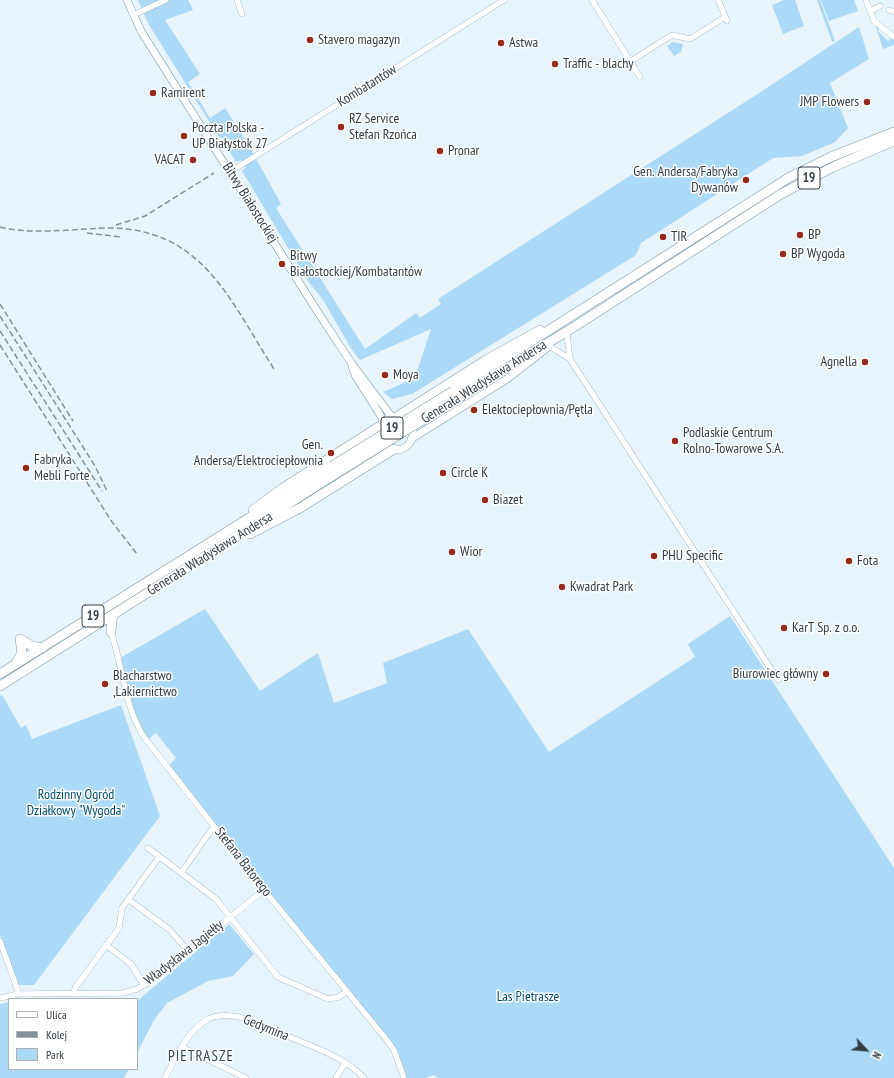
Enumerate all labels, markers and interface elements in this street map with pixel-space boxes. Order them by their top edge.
place label: Stavero magazyn [318,32,400,48]
marker: Stavero magazyn [305,35,315,45]
place label: Astwa [509,35,538,51]
marker: Astwa [496,38,506,48]
place label: Traffic - blachy [563,56,634,72]
marker: Traffic - blachy [550,59,560,69]
street label: Kombatantów [334,61,400,111]
place label: Ramirent [161,85,205,101]
marker: Ramirent [148,88,158,98]
place label: JMP Flowers [800,94,859,110]
marker: JMP Flowers [862,97,872,107]
place label: RZ Service Stefan Rzońca [349,111,417,144]
place label: Poczta Polska - UP Białystok 27 [192,120,268,152]
marker: RZ Service Stefan Rzońca [336,122,346,132]
marker: Poczta Polska - UP Białystok 27 [179,131,189,141]
place label: Pronar [448,143,479,159]
marker: Pronar [435,146,445,156]
place label: VACAT [155,152,185,168]
marker: VACAT [188,155,198,165]
street label: Bitwy Białostockiej [219,160,281,246]
place label: Gen. Andersa/Fabryka Dywanów [633,164,738,196]
road number: 19 [798,167,820,189]
marker: Gen. Andersa/Fabryka Dywanów [741,175,751,185]
place label: BP [808,227,821,243]
place label: TIR [671,229,687,245]
marker: BP [795,230,805,240]
marker: TIR [658,232,668,242]
place label: BP Wygoda [791,246,845,262]
place label: Bitwy Białostockiej/Kombatantów [290,248,422,280]
marker: BP Wygoda [778,249,788,259]
marker: Bitwy Białostockiej/Kombatantów [277,259,287,269]
street label: Generała Władysława Andersa [418,337,550,427]
place label: Agnella [820,354,857,370]
marker: Agnella [860,357,870,367]
place label: Moya [393,367,419,383]
marker: Moya [380,370,390,380]
place label: Elektociepłownia/Pętla [482,402,593,418]
marker: Elektociepłownia/Pętla [469,405,479,415]
road number: 19 [381,417,403,439]
place label: Podlaskie Centrum Rolno-Towarowe S.A. [683,425,784,458]
marker: Podlaskie Centrum Rolno-Towarowe S.A. [670,436,680,446]
place label: Gen. Andersa/Elektrociepłownia [194,437,323,470]
marker: Gen. Andersa/Elektrociepłownia [326,448,336,458]
place label: Fabryka Mebli Forte [34,452,90,484]
marker: Fabryka Mebli Forte [21,463,31,473]
place label: Circle K [451,465,488,481]
marker: Circle K [438,468,448,478]
place label: Biazet [493,492,523,508]
marker: Biazet [480,495,490,505]
street label: Generała Władysława Andersa [144,509,276,599]
place label: Wior [460,544,482,560]
marker: Wior [447,547,457,557]
place label: PHU Specific [662,548,723,564]
marker: PHU Specific [649,551,659,561]
place label: Fota [857,553,878,569]
marker: Fota [844,556,854,566]
place label: Kwadrat Park [570,579,633,595]
marker: Kwadrat Park [557,582,567,592]
road number: 19 [82,605,104,627]
place label: KarT Sp. z o.o. [792,620,860,636]
marker: KarT Sp. z o.o. [779,623,789,633]
place label: Biurowiec główny [733,666,818,682]
place label: Blacharstwo ,Lakiernictwo [113,668,177,700]
marker: Biurowiec główny [821,669,831,679]
marker: Blacharstwo ,Lakiernictwo [100,679,110,689]
park label: Rodzinny Ogród Działkowy "Wygoda" [27,787,125,820]
street label: Stefana Batorego [211,824,275,900]
street label: Władysława Jagiełły [141,917,227,989]
park label: Las Pietrasze [497,989,559,1005]
legend [8,998,138,1070]
text: Ulica [46,1007,67,1022]
street label: Gedymina [241,1011,291,1045]
text: Kolej [46,1027,67,1042]
north arrow [846,1030,886,1070]
text: Park [46,1047,64,1062]
district label: PIETRASZE [168,1048,234,1066]
text: N [869,1050,884,1061]

